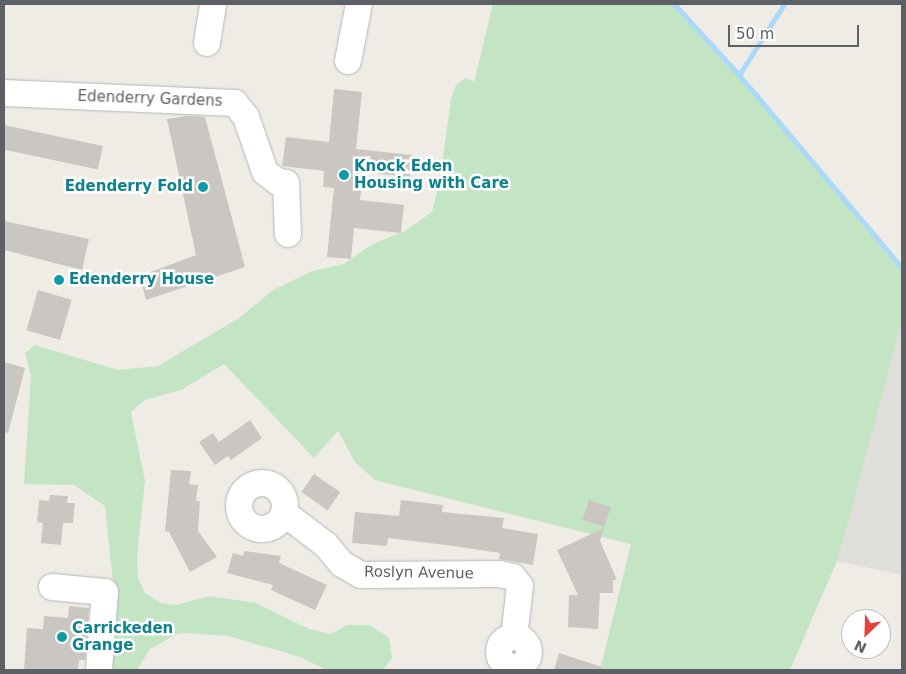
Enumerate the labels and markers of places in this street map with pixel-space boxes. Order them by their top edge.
place label: Knock Eden Housing with Care [354,157,509,192]
marker: Knock Eden Housing with Care [338,169,350,181]
place label: Edenderry Fold [65,178,193,196]
marker: Edenderry Fold [197,181,209,193]
place label: Edenderry House [69,271,214,289]
marker: Edenderry House [53,274,65,286]
place label: Carrickeden Grange [72,619,173,654]
marker: Carrickeden Grange [56,631,68,643]

